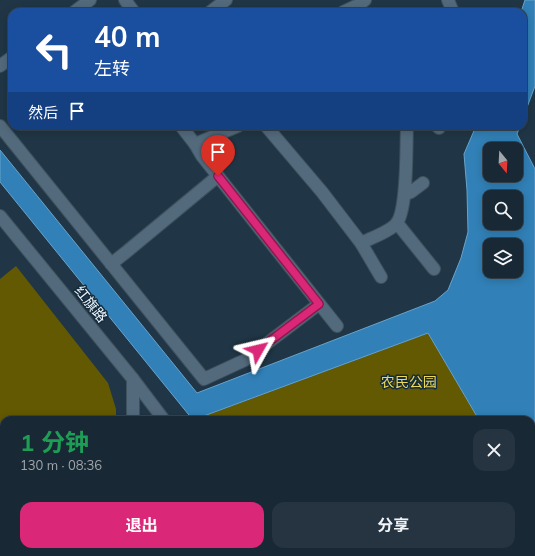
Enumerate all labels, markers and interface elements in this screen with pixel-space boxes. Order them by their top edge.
text: 40 m [94,19,160,54]
icon: left [28,24,80,76]
text: 左转 [94,57,130,80]
icon: arrive [66,100,88,122]
text: 然后 [28,103,58,122]
pin [201,135,235,176]
icon: arrive [207,141,229,163]
north arrow [483,142,523,182]
map controls [483,142,523,278]
button: search [483,190,523,230]
button: layers [483,238,523,278]
street label: 红旗路 [71,282,111,326]
position arrow [237,329,279,371]
park label: 农民公园 [381,373,437,391]
text: 1 分钟 [20,427,89,457]
button: close [473,429,515,471]
text: 130 m · 08:36 [20,457,102,473]
button: 退出 [20,502,264,548]
button: 分享 [272,502,515,548]

